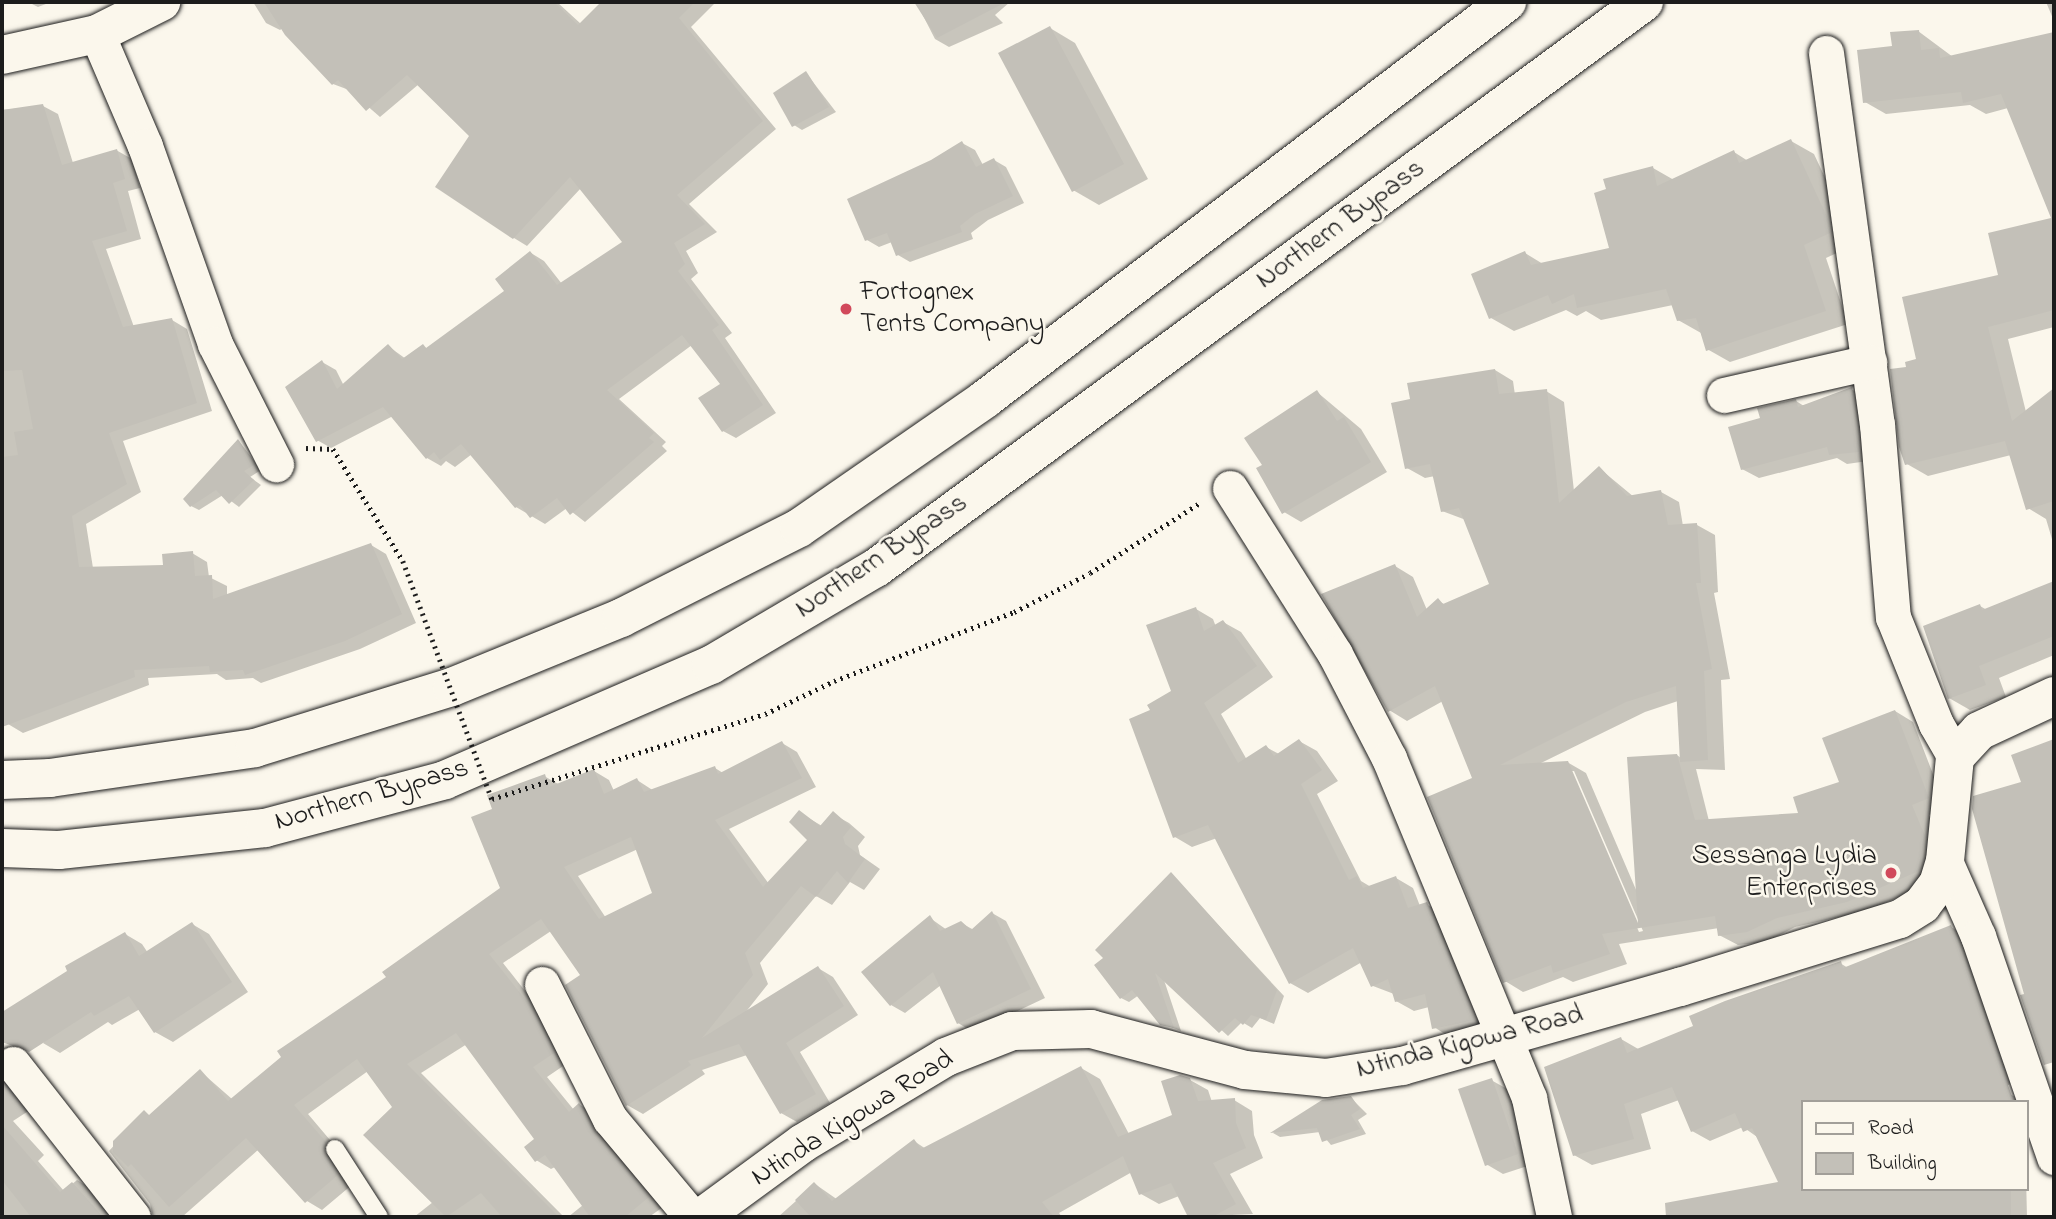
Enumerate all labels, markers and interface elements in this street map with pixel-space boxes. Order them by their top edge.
street label: Northern Bypass [1250,153,1432,297]
place label: Fortognex Tents Company [860,276,1044,342]
marker: Fortognex Tents Company [838,301,854,317]
street label: Northern Bypass [790,487,974,627]
street label: Northern Bypass [271,752,473,840]
place label: Sessanga Lydia Enterprises [1692,840,1877,906]
marker: Sessanga Lydia Enterprises [1883,865,1899,881]
street label: Ntinda Kigowa Road [1353,999,1587,1087]
street label: Ntinda Kigowa Road [746,1043,960,1195]
legend [1800,1100,2028,1191]
text: Road [1868,1114,1914,1144]
text: Building [1868,1149,1937,1179]

